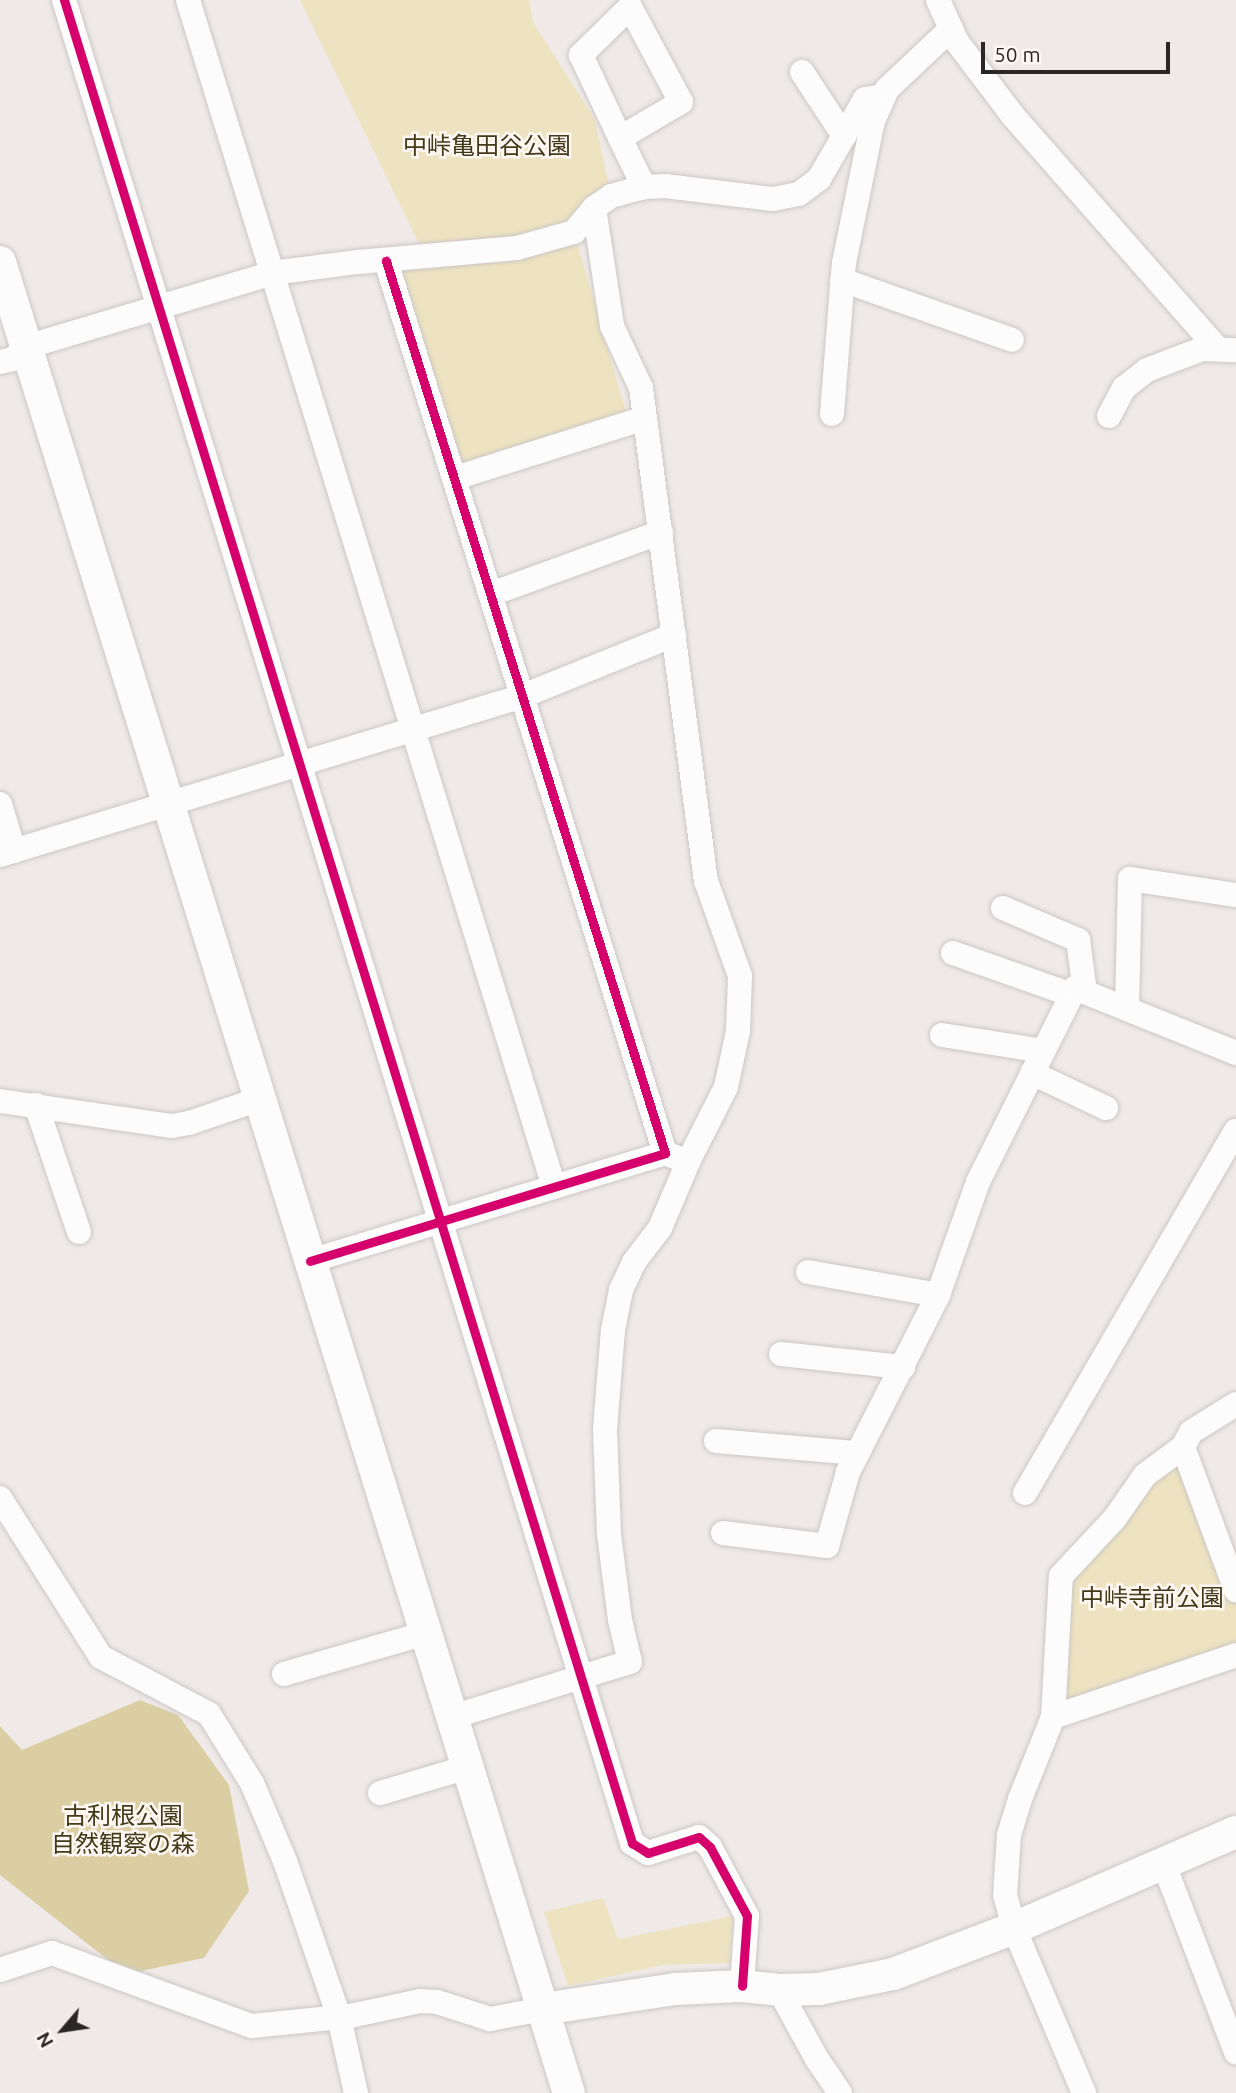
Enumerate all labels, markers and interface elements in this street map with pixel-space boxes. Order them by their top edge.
scale bar [984,28,1173,72]
text: 50 m [994,42,1041,66]
park label: 中峠亀田谷公園 [403,132,571,160]
park label: 中峠寺前公園 [1080,1584,1224,1612]
park label: 古利根公園 自然観察の森 [51,1802,195,1858]
north arrow [28,1995,98,2065]
text: N [32,2029,58,2052]

